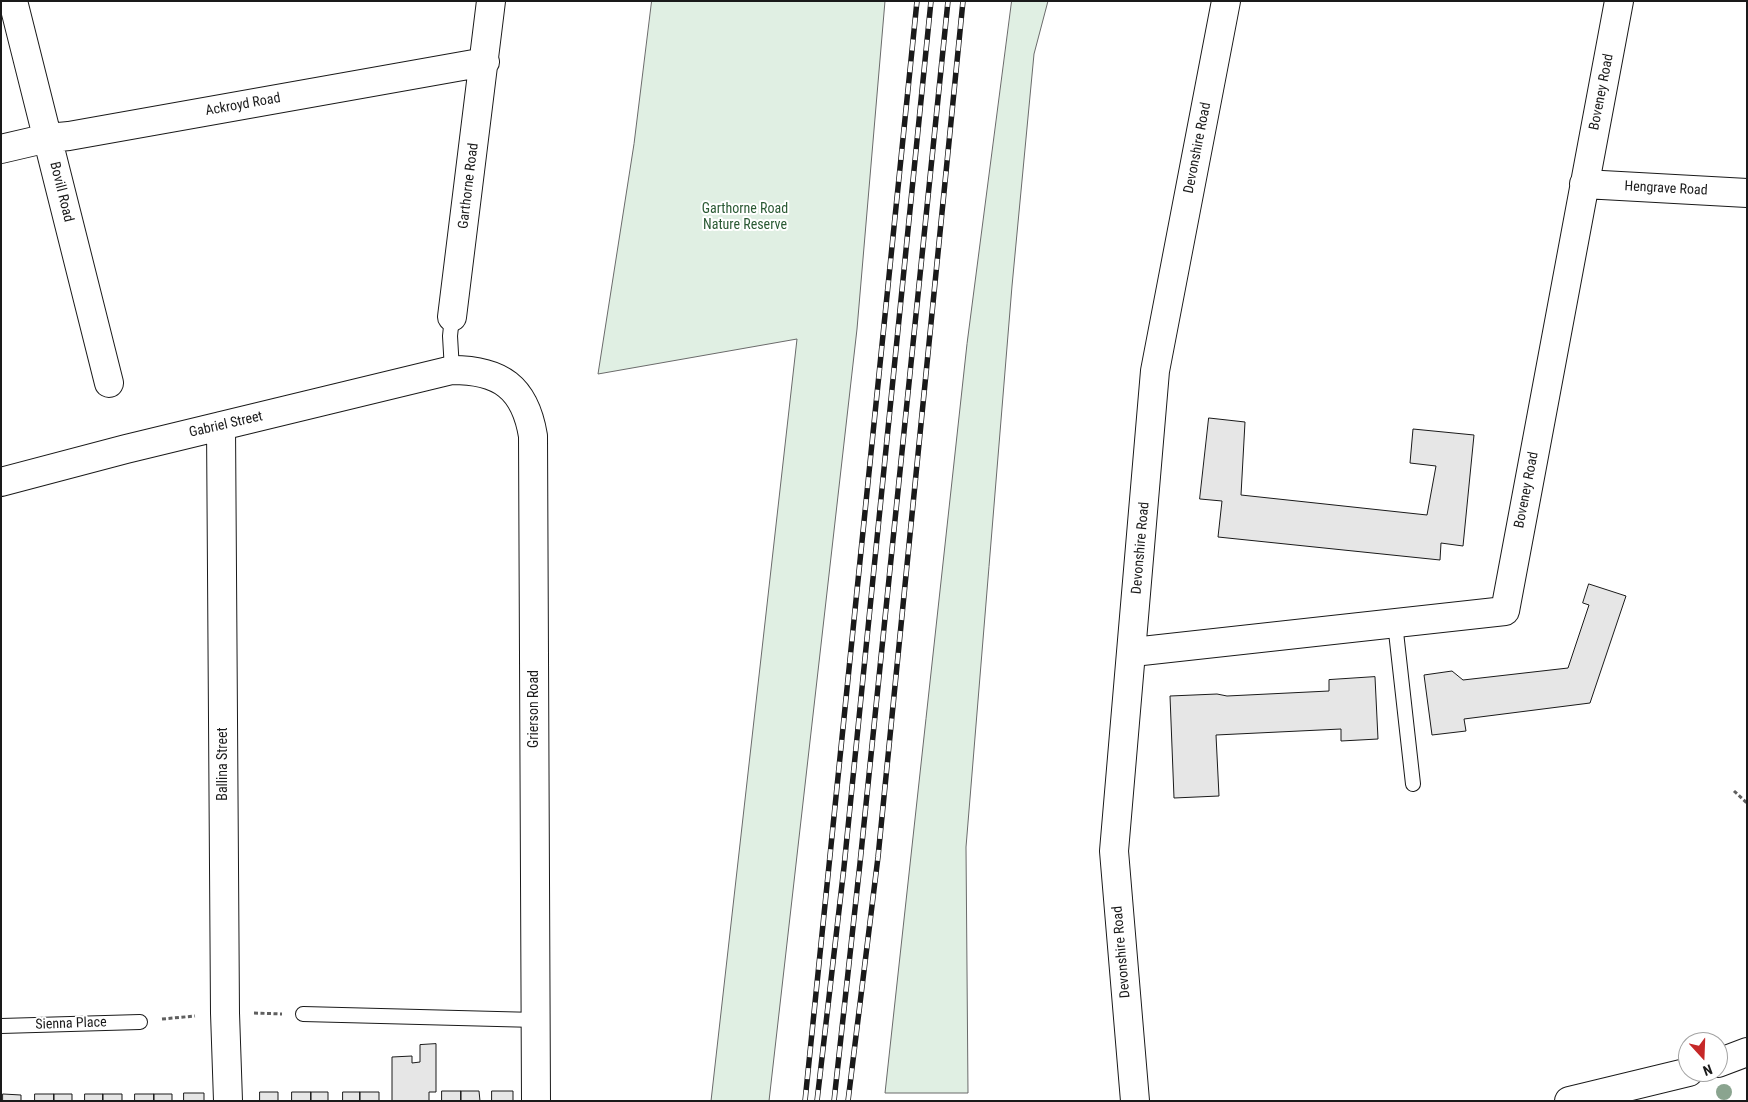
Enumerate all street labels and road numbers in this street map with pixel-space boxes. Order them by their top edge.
street label: Boveney Road [1586,52,1618,132]
street label: Ackroyd Road [204,90,282,120]
street label: Devonshire Road [1181,101,1215,195]
street label: Garthorne Road [455,142,483,230]
street label: Bovill Road [45,160,77,224]
street label: Hengrave Road [1624,178,1708,200]
street label: Gabriel Street [187,408,265,442]
street label: Boveney Road [1511,450,1543,530]
street label: Devonshire Road [1129,501,1153,595]
street label: Grierson Road [526,670,542,748]
street label: Ballina Street [215,727,231,801]
street label: Devonshire Road [1110,905,1134,999]
street label: Sienna Place [35,1014,107,1034]

